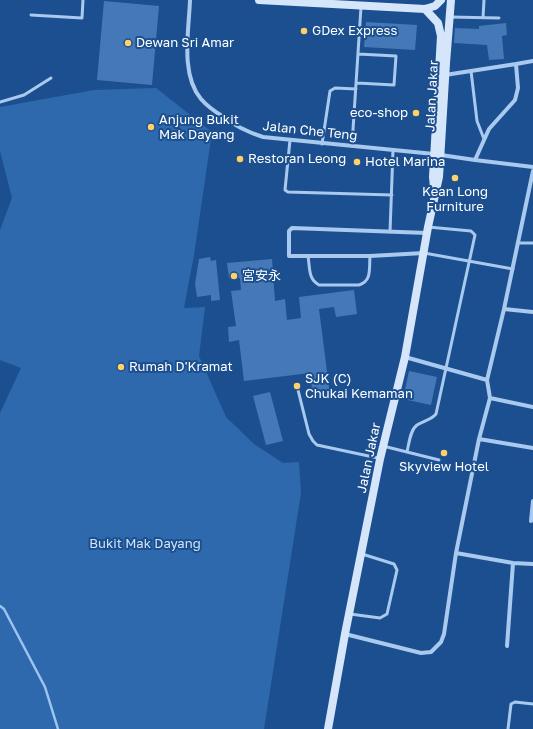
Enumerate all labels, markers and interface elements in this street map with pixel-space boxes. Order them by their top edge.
place label: GDex Express [312,23,397,39]
marker: GDex Express [299,26,309,36]
place label: Dewan Sri Amar [136,35,234,51]
marker: Dewan Sri Amar [123,38,133,48]
street label: Jalan Jakar [422,60,442,132]
place label: eco-shop [350,105,408,121]
marker: eco-shop [411,108,421,118]
place label: Anjung Bukit Mak Dayang [159,112,239,143]
street label: Jalan Che Teng [262,118,358,144]
marker: Anjung Bukit Mak Dayang [146,122,156,132]
place label: Restoran Leong [248,151,346,167]
marker: Restoran Leong [235,154,245,164]
place label: Hotel Marina [365,154,445,170]
marker: Hotel Marina [352,157,362,167]
marker: Kean Long Furniture [450,173,460,183]
place label: Kean Long Furniture [422,184,488,215]
place label: 宮安永 [242,268,281,284]
marker: 宮安永 [229,271,239,281]
place label: Rumah D'Kramat [129,359,233,375]
marker: Rumah D'Kramat [116,362,126,372]
place label: SJK (C) Chukai Kemaman [305,371,413,402]
marker: SJK (C) Chukai Kemaman [292,381,302,391]
street label: Jalan Jakar [354,421,384,495]
marker: Skyview Hotel [439,448,449,458]
place label: Skyview Hotel [399,459,489,475]
park label: Bukit Mak Dayang [89,536,201,552]

